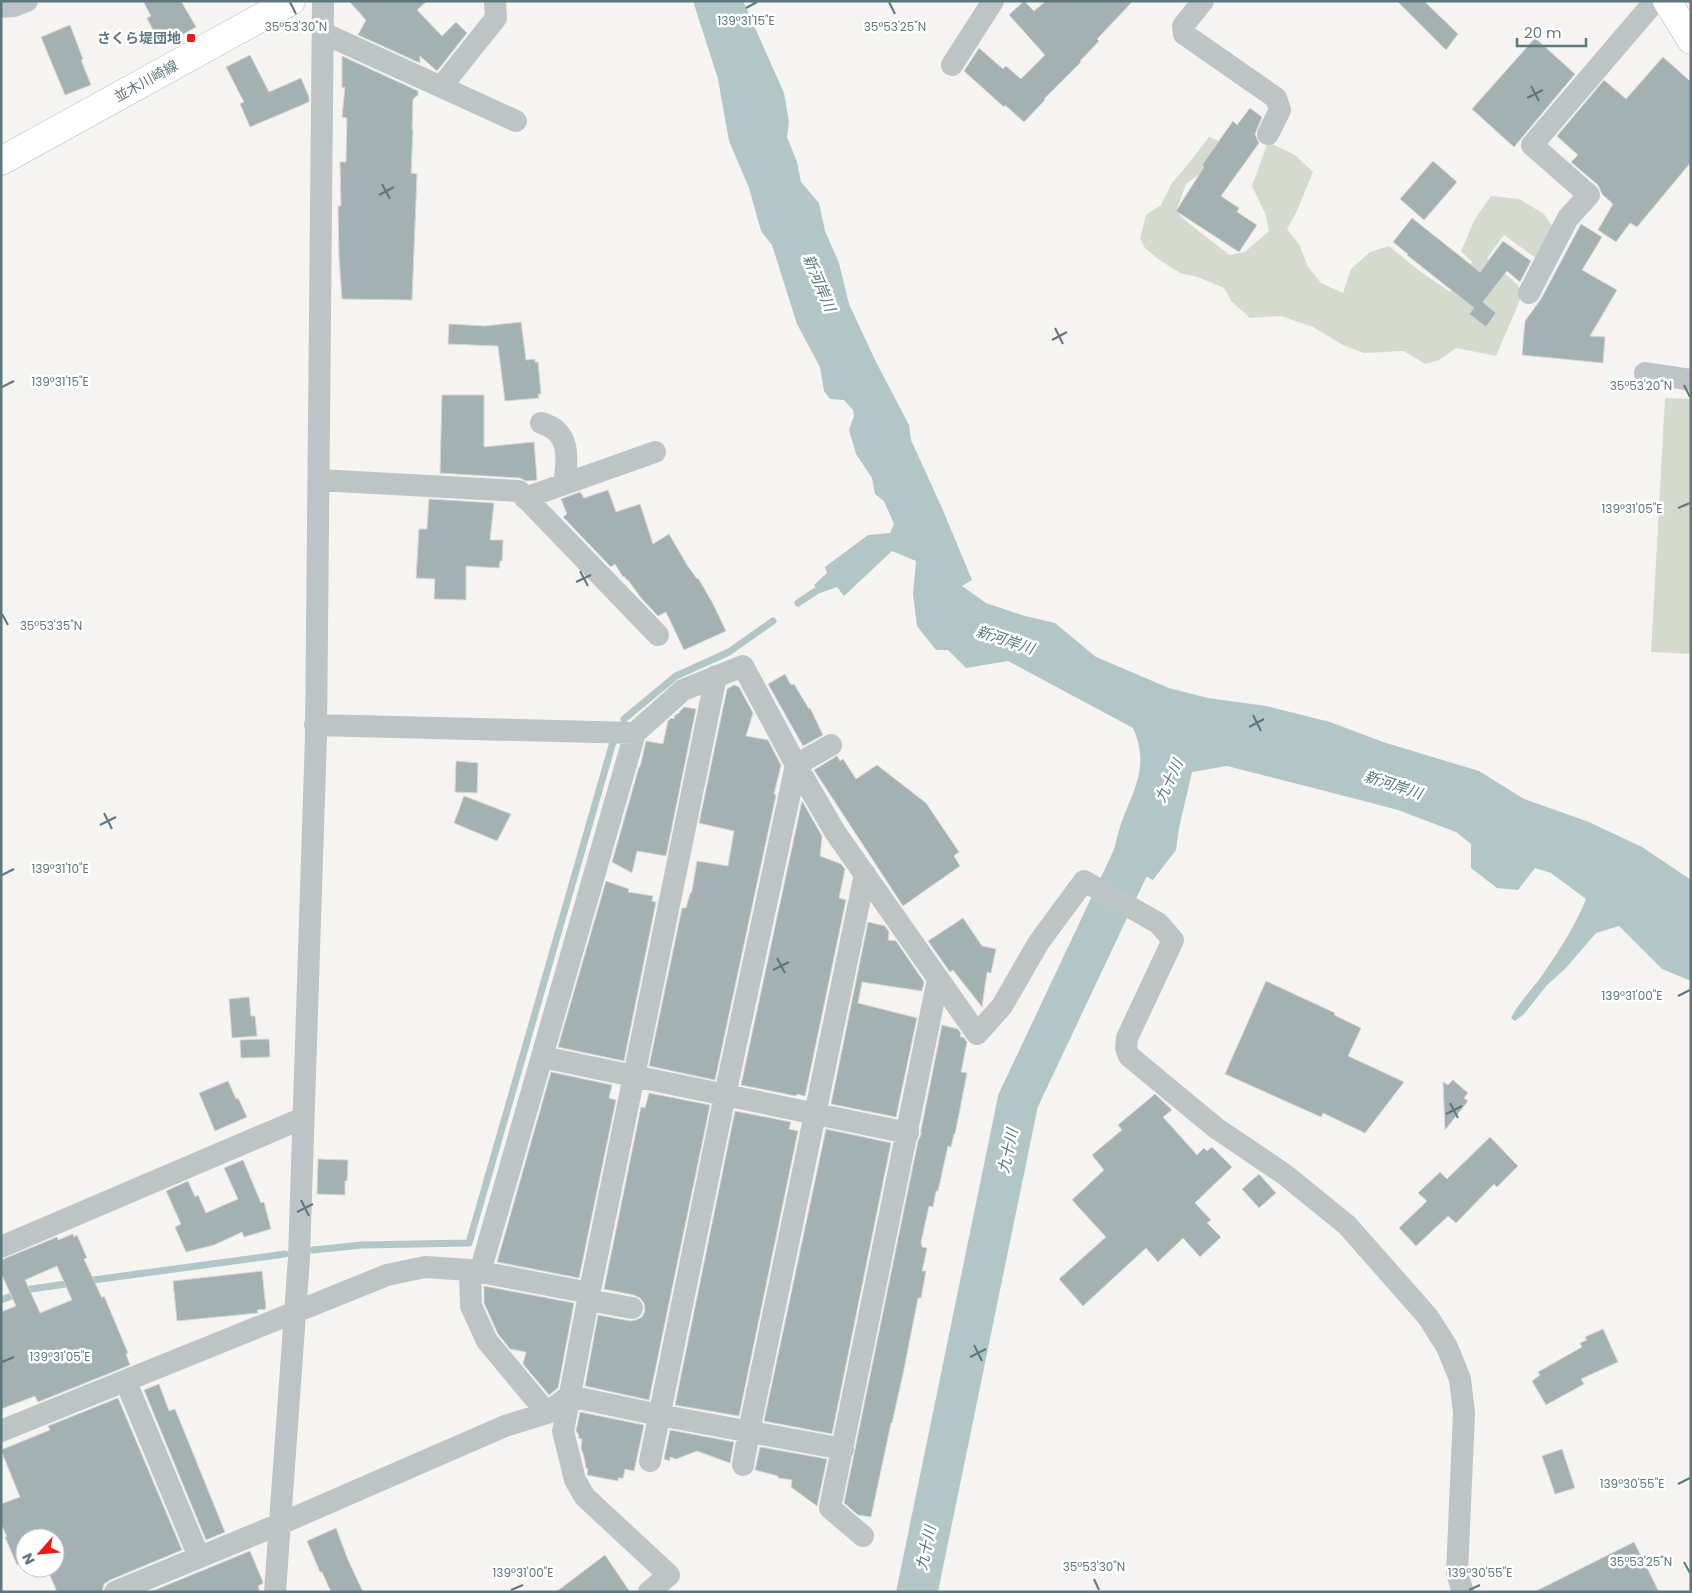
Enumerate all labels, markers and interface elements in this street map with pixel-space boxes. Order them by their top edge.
text: 139°31'15"E [717,12,775,29]
scale bar [1517,15,1586,47]
text: 35°53'30"N [265,18,327,35]
text: 35°53'25"N [864,18,926,35]
text: 20 m [1524,22,1562,43]
place label: さくら堤団地 [97,28,181,48]
marker: さくら堤団地 [185,32,197,44]
street label: 並木川崎線 [111,55,181,107]
water label: 新河岸川 [798,251,842,316]
text: 139°31'15"E [31,373,89,390]
text: 35°53'20"N [1610,377,1672,394]
text: 139°31'05"E [1602,500,1662,517]
text: 35°53'35"N [20,617,82,634]
water label: 新河岸川 [973,620,1039,659]
water label: 九十川 [1150,754,1188,806]
water label: 新河岸川 [1361,765,1427,804]
text: 139°31'10"E [31,860,89,877]
text: 139°31'00"E [1602,987,1662,1004]
water label: 九十川 [993,1125,1023,1175]
text: 139°31'05"E [30,1348,90,1365]
text: 139°30'55"E [1600,1475,1664,1492]
water label: 九十川 [911,1522,941,1572]
north arrow [15,1528,65,1578]
text: N [17,1550,40,1568]
text: 35°53'25"N [1610,1553,1672,1570]
text: 35°53'30"N [1063,1558,1125,1575]
text: 139°31'00"E [493,1564,553,1581]
text: 139°30'55"E [1448,1564,1512,1581]

